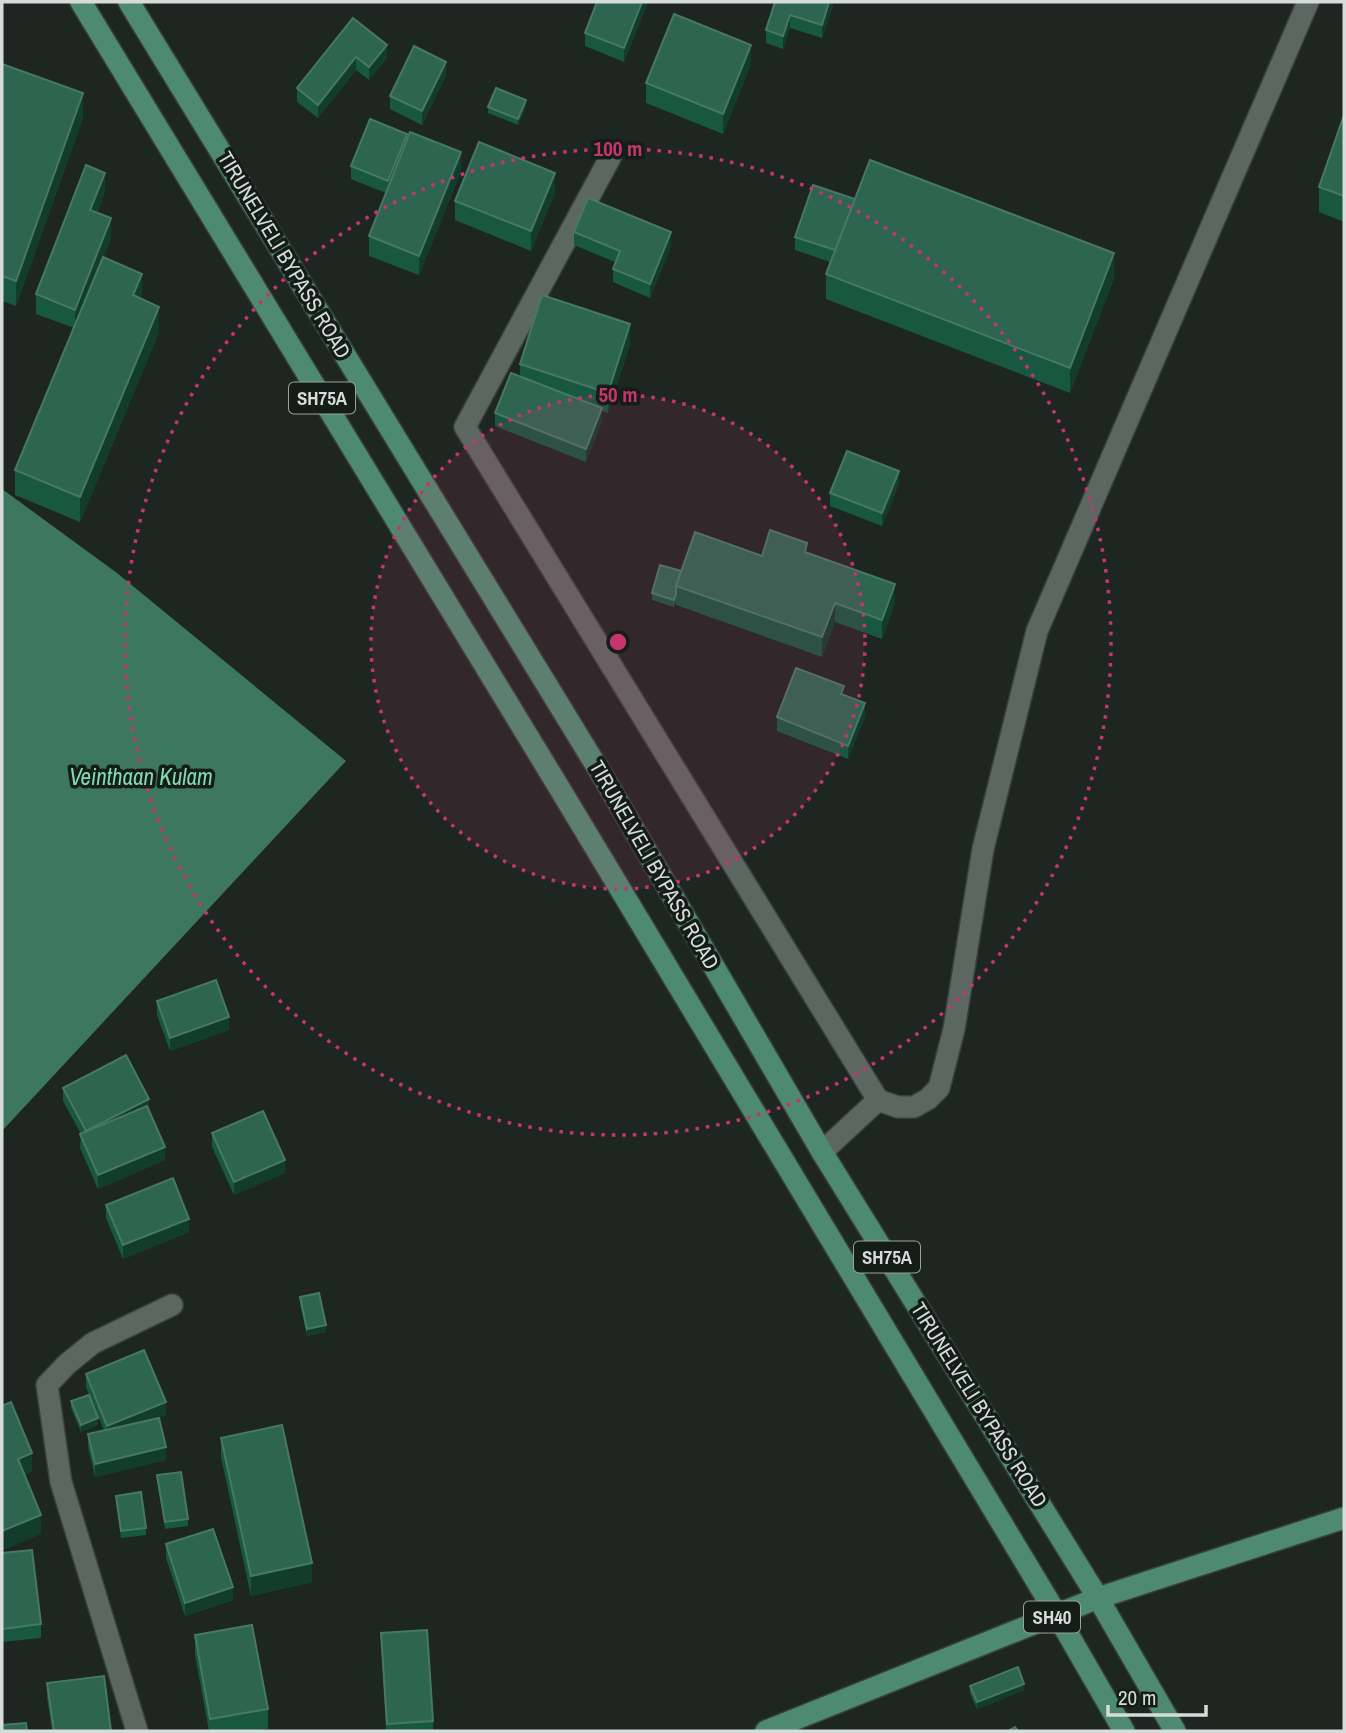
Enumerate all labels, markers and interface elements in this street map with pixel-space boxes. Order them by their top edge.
text: 100 m [594,134,642,163]
street label: TIRUNELVELI BYPASS ROAD [211,146,358,364]
text: 50 m [598,380,638,409]
road number: SH75A [289,382,355,414]
centre of rings [606,630,630,654]
street label: TIRUNELVELI BYPASS ROAD [583,755,726,975]
water label: Veinthaan Kulam [69,761,213,792]
road number: SH75A [854,1242,920,1273]
street label: TIRUNELVELI BYPASS ROAD [904,1297,1054,1513]
road number: SH40 [1024,1602,1080,1632]
scale bar [1108,1674,1206,1718]
text: 20 m [1118,1683,1156,1712]

